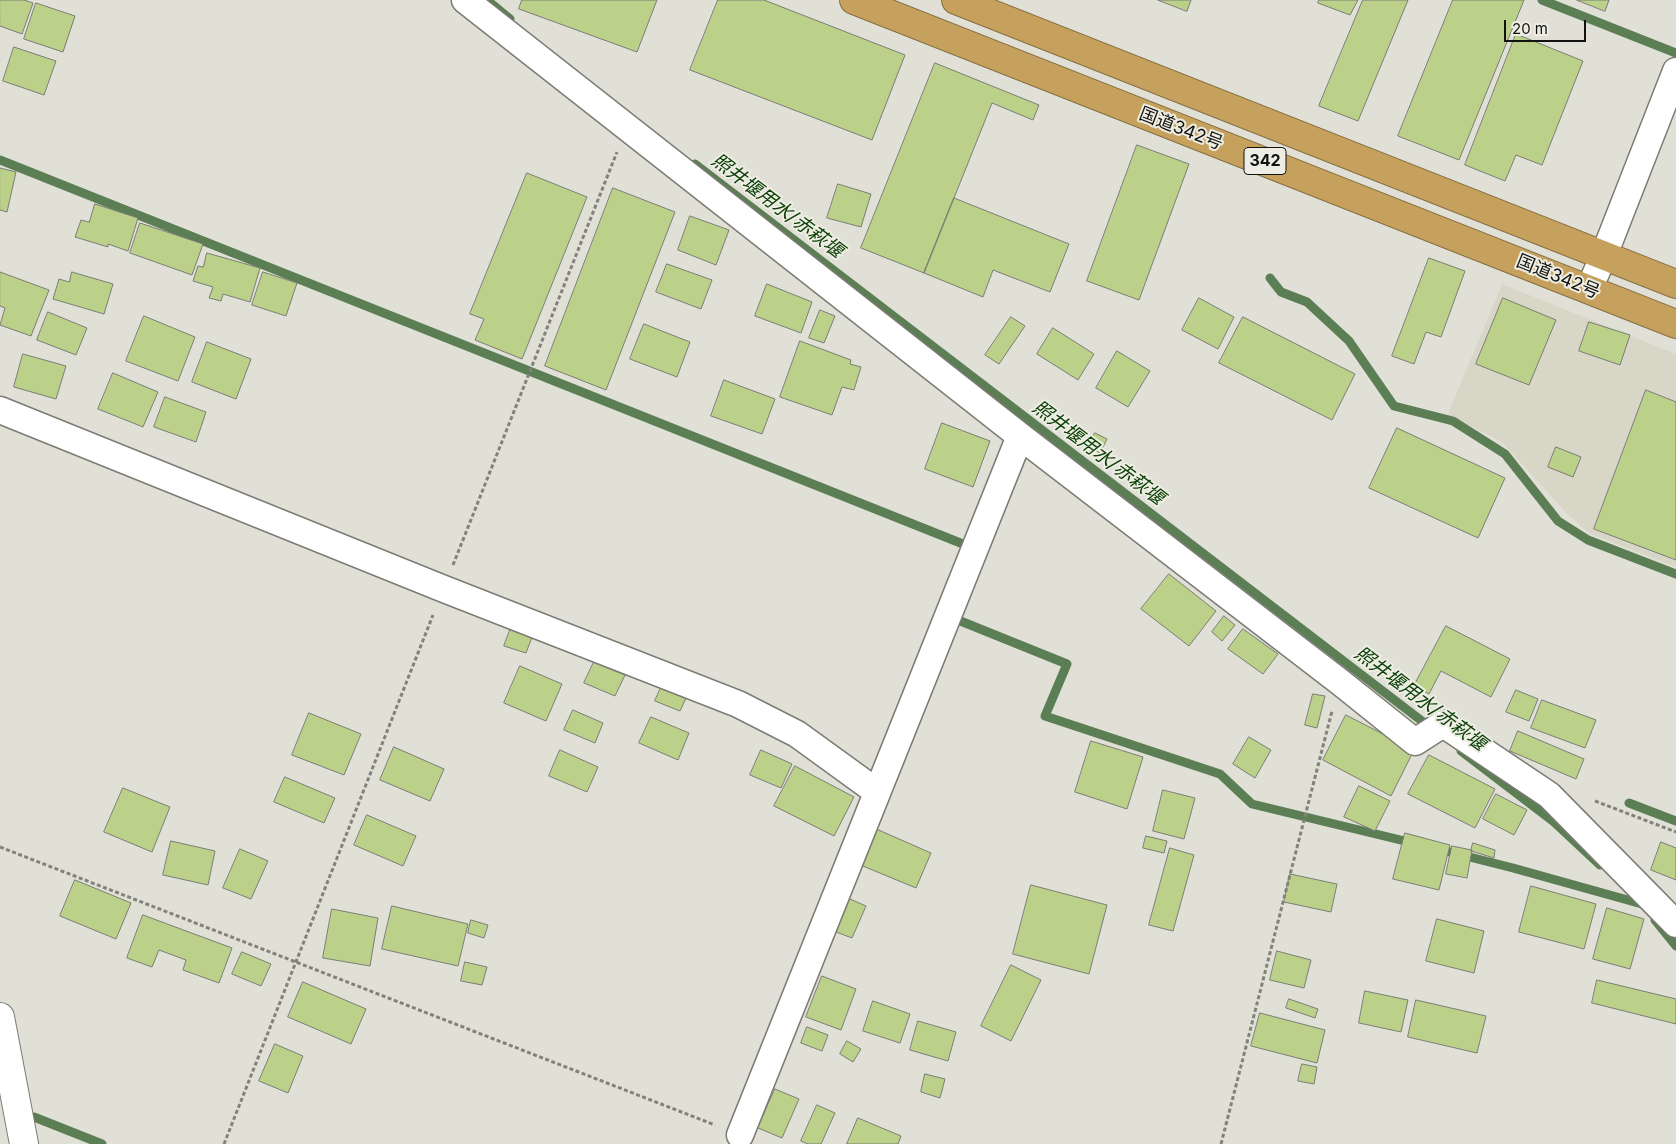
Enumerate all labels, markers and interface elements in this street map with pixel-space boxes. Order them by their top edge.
scale bar [1506,10,1588,42]
text: 20 m [1512,19,1548,38]
street label: 国道342号 [1136,103,1226,155]
road number: 342 [1244,148,1286,175]
water label: 照井堰用水/赤萩堰 [707,149,847,263]
street label: 国道342号 [1513,251,1603,303]
water label: 照井堰用水/赤萩堰 [1028,396,1168,510]
water label: 照井堰用水/赤萩堰 [1350,642,1490,756]

